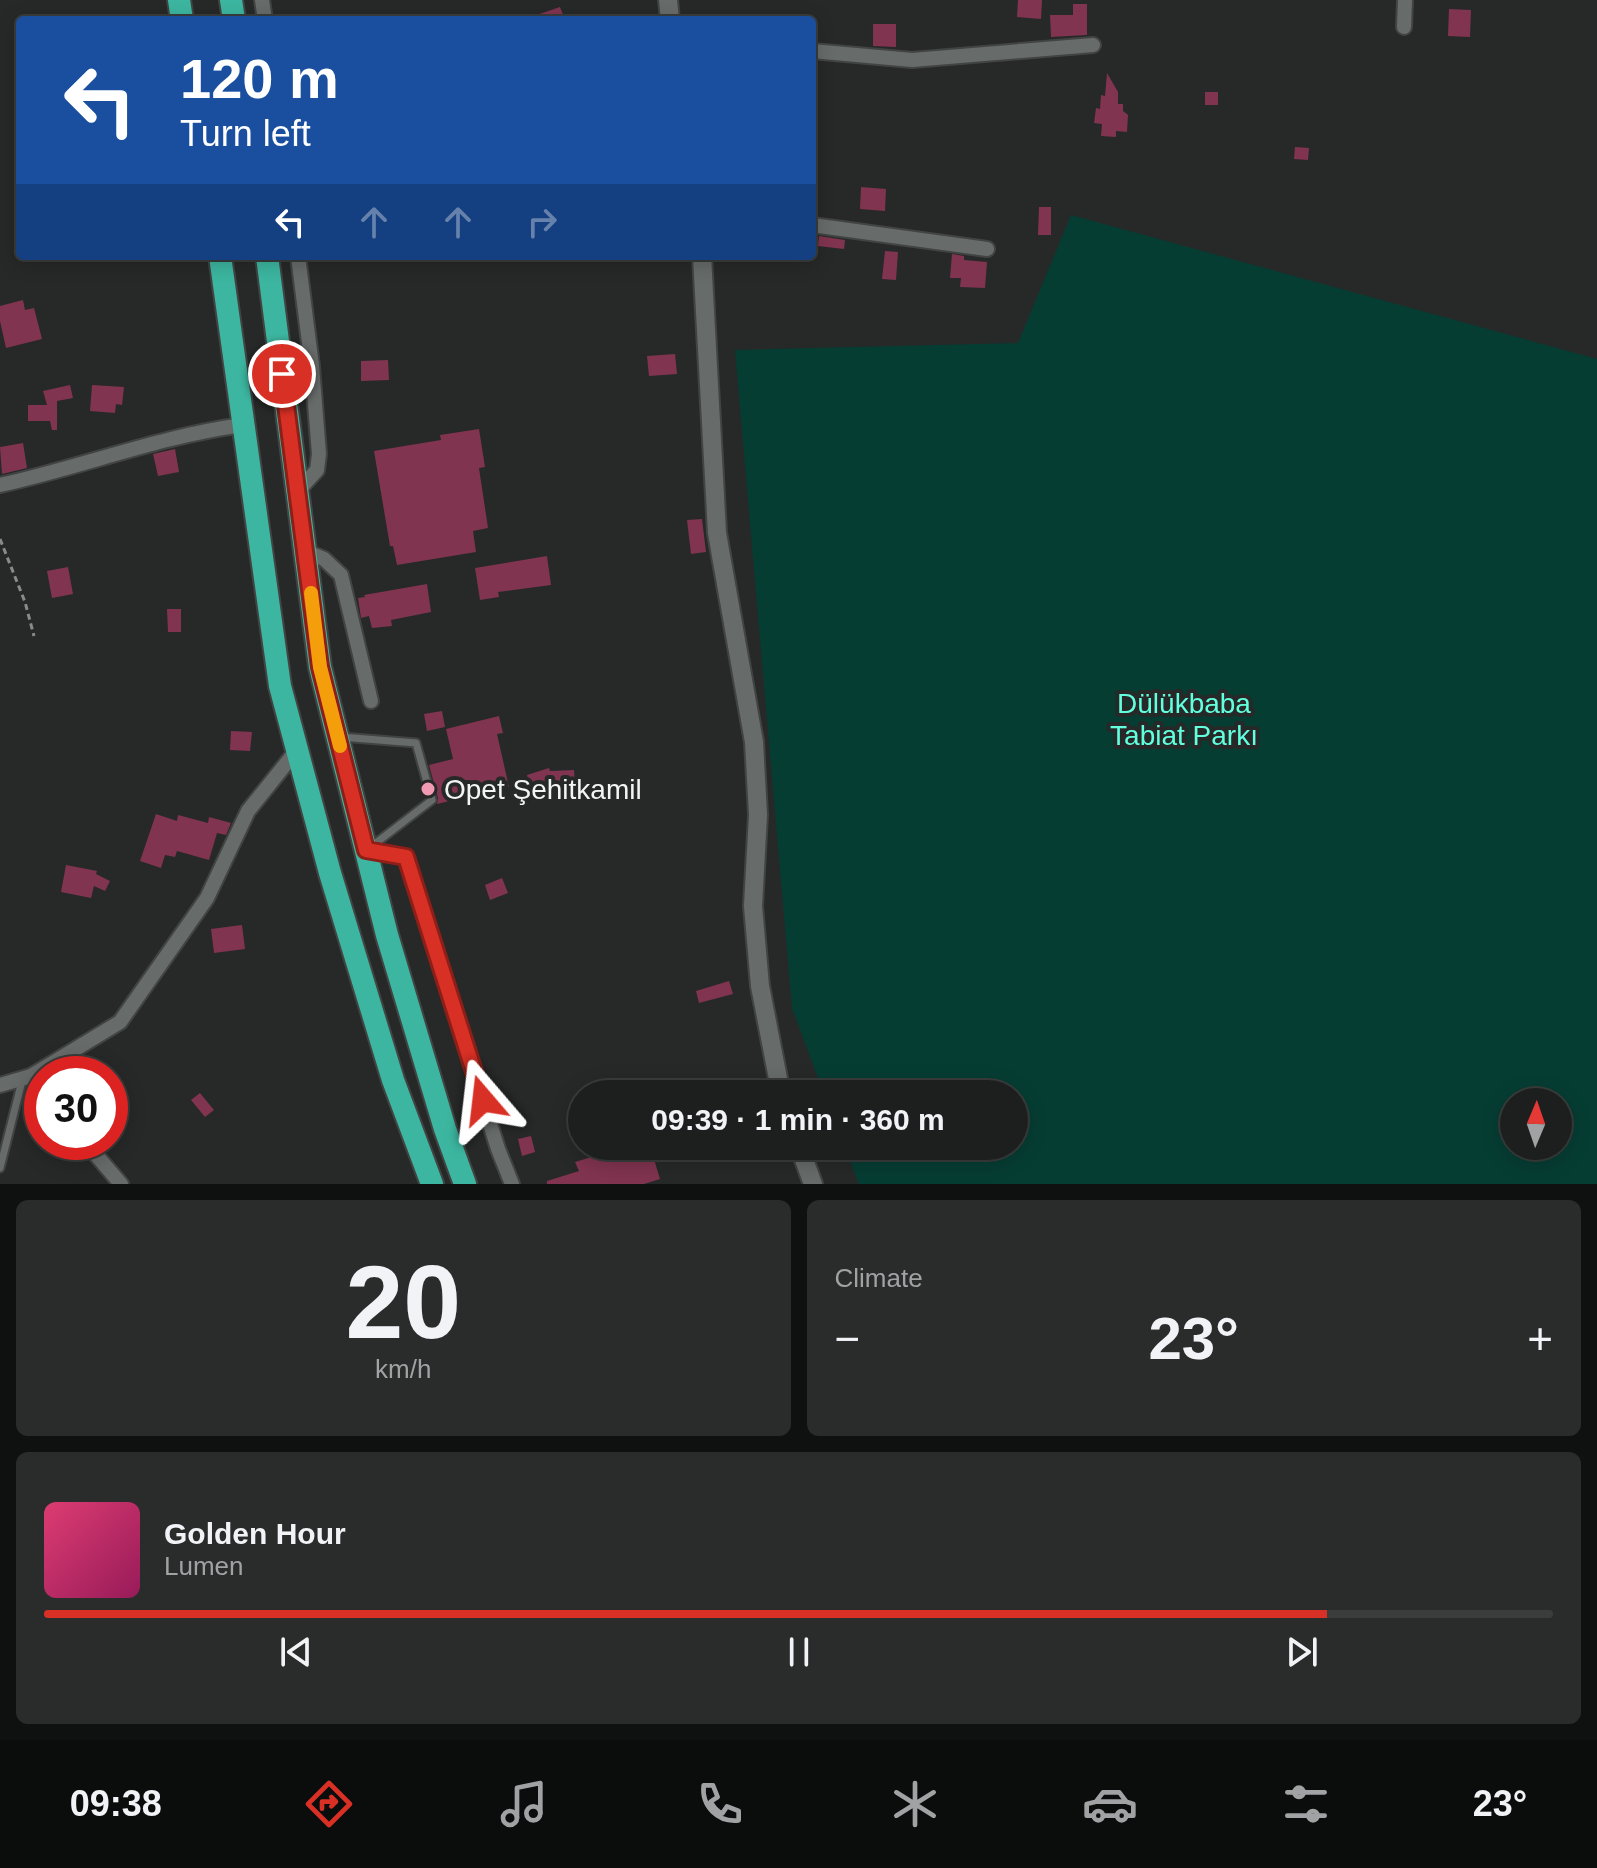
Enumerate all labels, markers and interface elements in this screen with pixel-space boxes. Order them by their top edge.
text: 120 m [180,47,339,110]
icon: left [48,48,152,152]
text: Turn left [180,113,311,154]
icon: left [268,200,312,244]
icon: ahead [352,200,396,244]
icon: ahead [436,200,480,244]
icon: right [520,200,564,244]
pin [248,340,316,408]
icon: arrive [260,352,304,396]
park label: Dülükbaba Tabiat Parkı [1110,688,1258,751]
place label: Opet Şehitkamil [444,774,642,805]
marker: Opet Şehitkamil [419,780,437,798]
speed limit sign: 30 [24,1056,128,1160]
position arrow [441,1058,525,1142]
north arrow [1500,1088,1572,1160]
map controls [1500,1088,1572,1160]
text: 09:39 · 1 min · 360 m [651,1103,945,1136]
text: 20 [345,1244,461,1360]
text: Climate [835,1263,923,1293]
text: 23° [1148,1305,1239,1372]
text: − [835,1314,860,1363]
text: + [1527,1314,1553,1363]
text: km/h [375,1354,431,1384]
text: Golden Hour [164,1517,346,1550]
text: Lumen [164,1551,244,1581]
icon: previous [274,1630,318,1674]
icon: pause [777,1630,821,1674]
icon: next [1280,1630,1324,1674]
icon: directions [301,1776,357,1832]
icon: music [496,1776,552,1832]
icon: phone [692,1776,748,1832]
icon: climate [887,1776,943,1832]
icon: car [1082,1776,1138,1832]
icon: filters [1278,1776,1334,1832]
text: 09:38 [70,1783,162,1824]
text: 23° [1473,1783,1527,1824]

